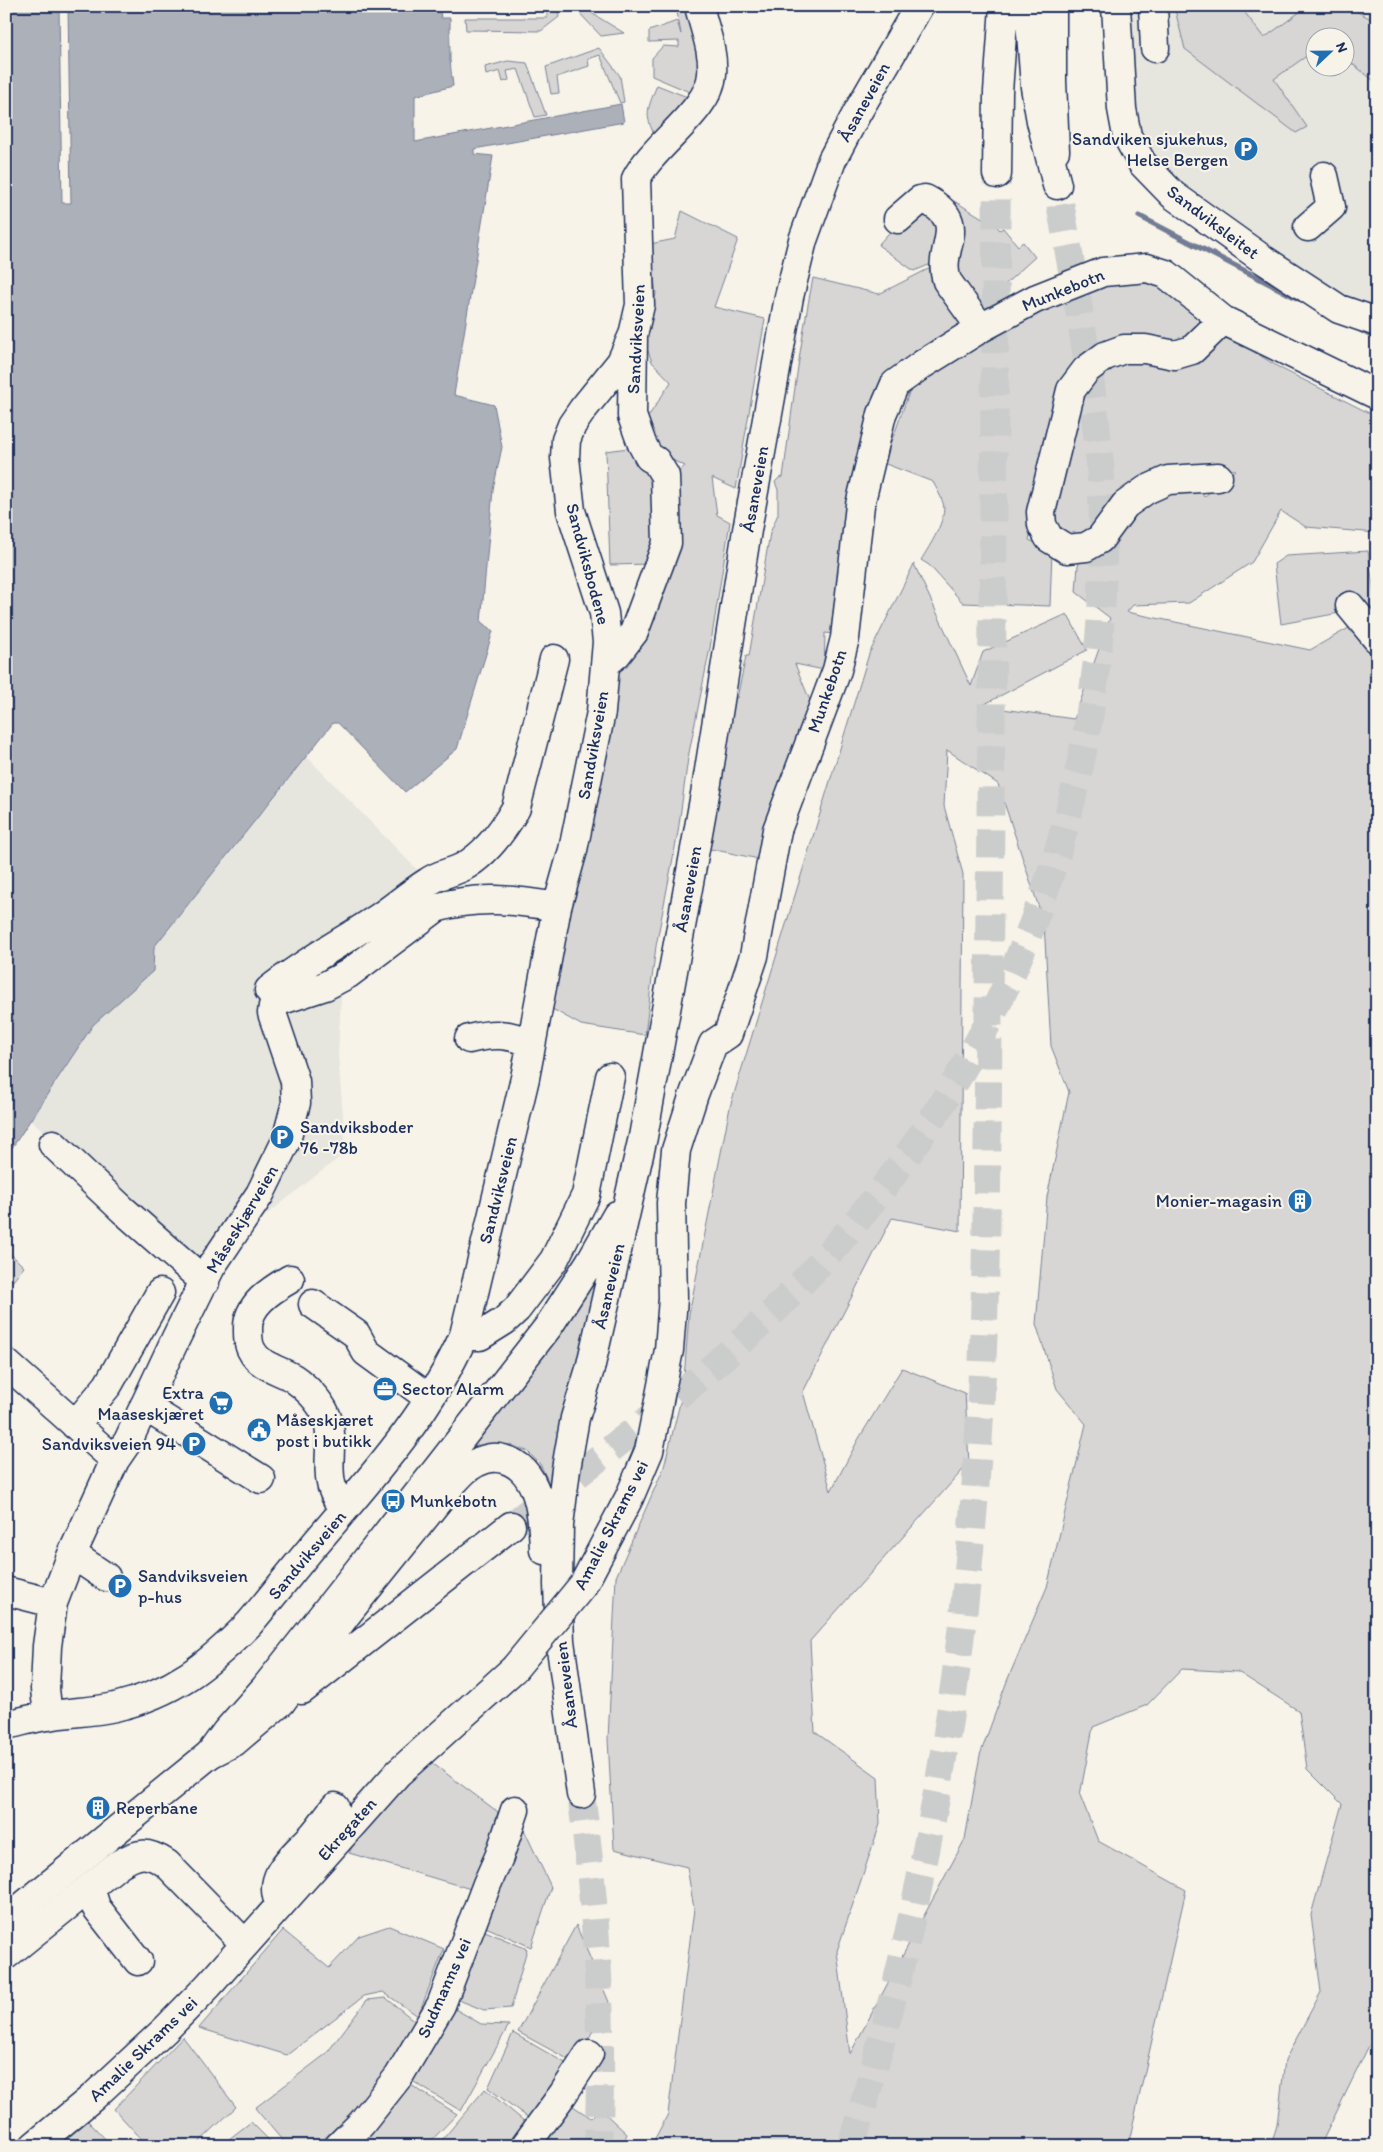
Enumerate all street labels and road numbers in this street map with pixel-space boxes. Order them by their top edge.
street label: Åsaneveien [833,58,895,146]
street label: Sandviksleitet [1162,180,1264,264]
street label: Munkebotn [1019,263,1108,316]
street label: Sandviksveien [622,284,650,394]
street label: Åsaneveien [737,444,773,534]
street label: Sandviksbodene [561,501,615,627]
street label: Munkebotn [802,646,852,736]
street label: Sandviksveien [573,689,613,801]
street label: Åsaneveien [670,844,706,934]
street label: Sandviksveien [474,1134,522,1246]
street label: Måseskjærveien [201,1161,283,1277]
street label: Åsaneveien [588,1241,630,1331]
street label: Amalie Skrams vei [569,1457,653,1593]
street label: Sandviksveien [263,1506,351,1604]
street label: Åsaneveien [550,1640,582,1730]
street label: Ekregaten [313,1792,381,1865]
street label: Sudmanns vei [412,1934,476,2042]
street label: Amalie Skrams vei [84,1992,202,2106]

